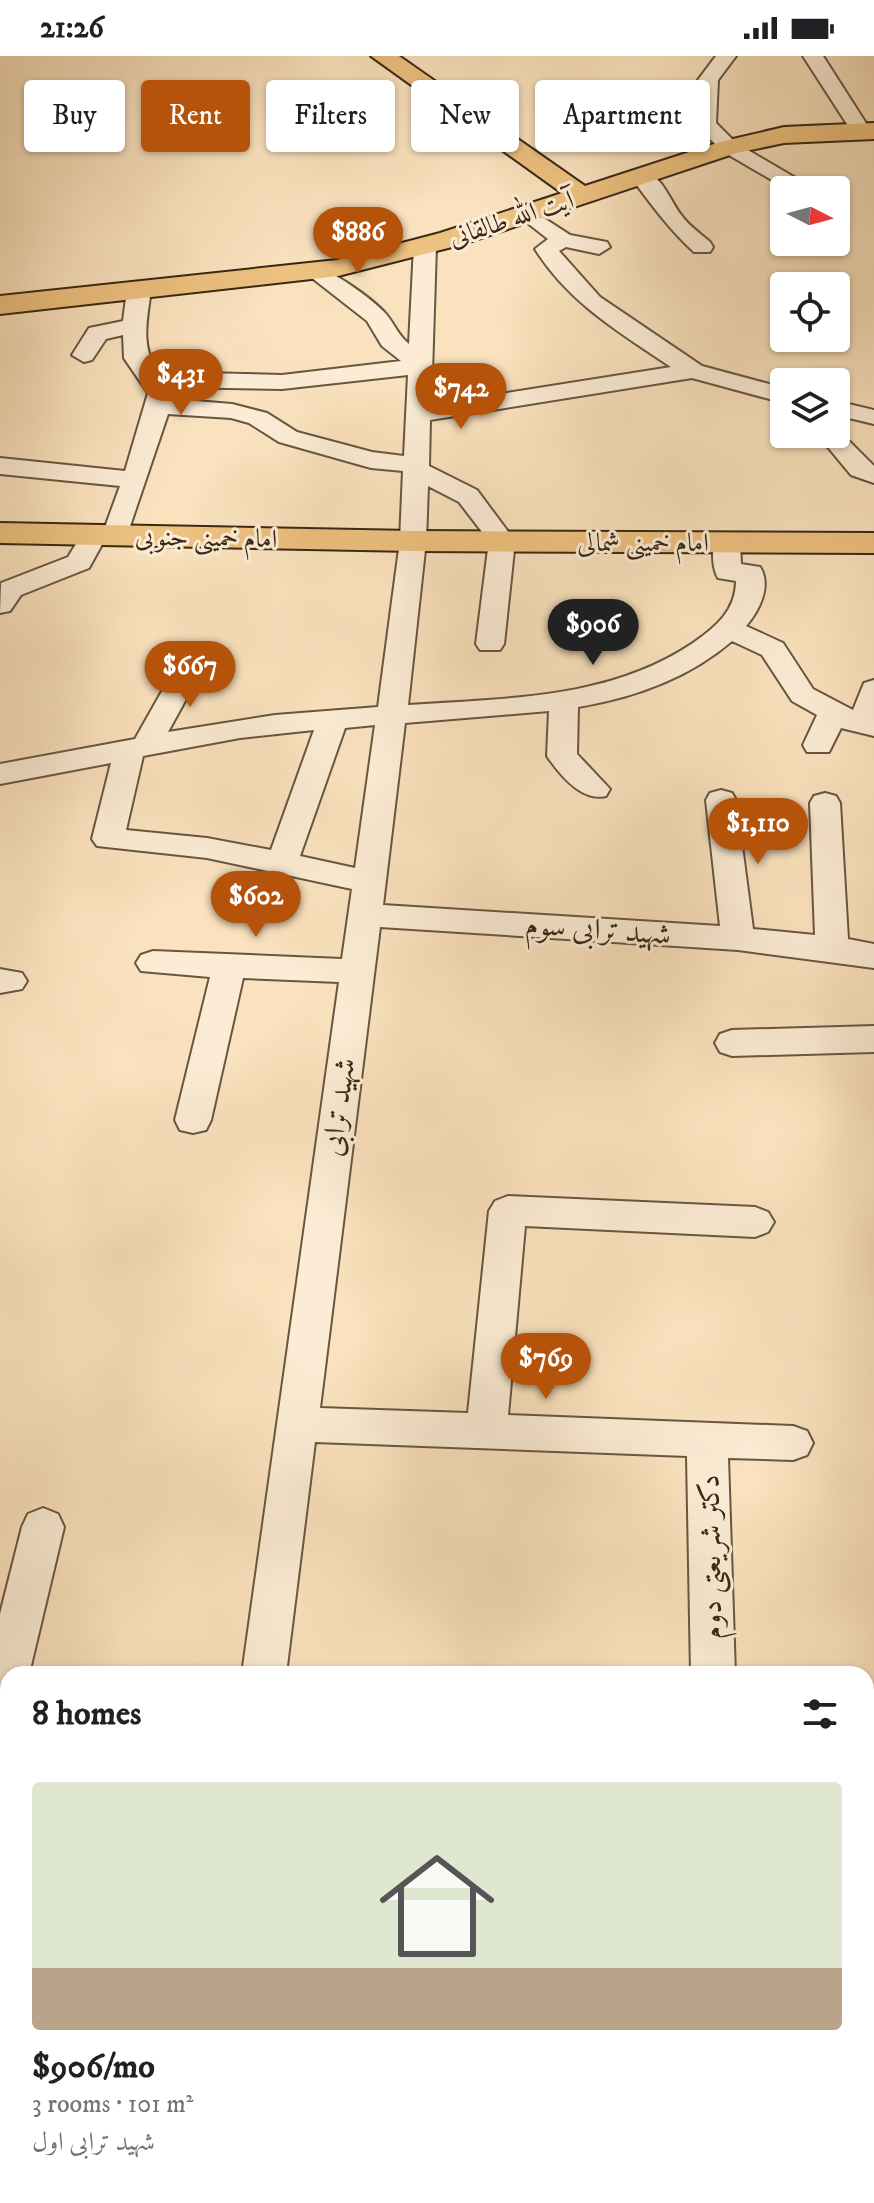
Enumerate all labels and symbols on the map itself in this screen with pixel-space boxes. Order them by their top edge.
north arrow [770,176,850,256]
street label: آیت الله طالقانی [443,178,580,255]
pin: $886 [311,207,405,275]
pin: $431 [134,349,228,417]
pin: $742 [414,363,508,431]
street label: امام خمینی جنوبی [134,521,277,561]
street label: امام خمینی شمالی [577,527,709,565]
pin: $906 [546,599,640,667]
pin: $667 [143,641,237,709]
pin: $1,110 [693,798,823,866]
pin: $602 [209,871,303,939]
street label: شهید ترابی سوم [523,907,672,960]
street label: شهید ترابی [314,1056,366,1159]
pin: $769 [499,1333,593,1401]
street label: دکتر شریعتی دوم [692,1474,737,1640]

